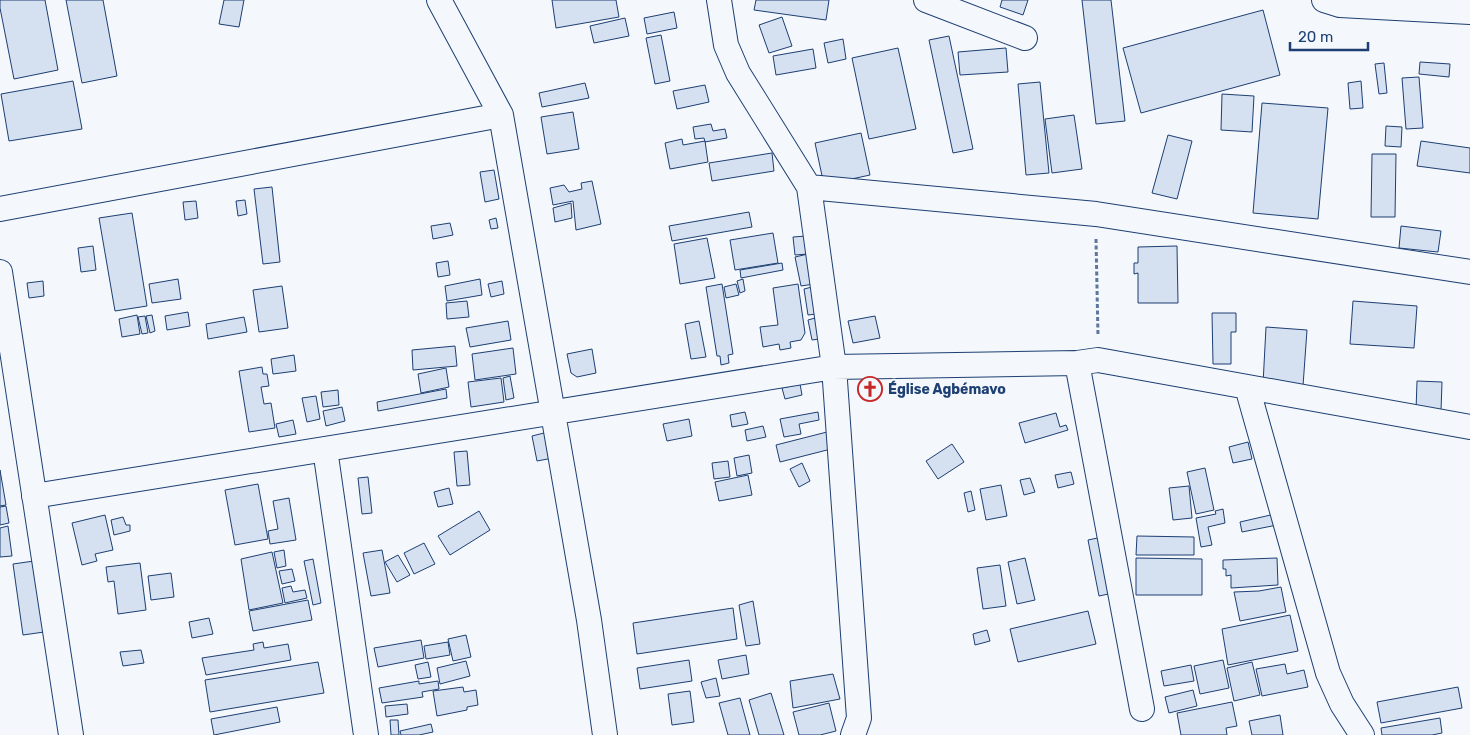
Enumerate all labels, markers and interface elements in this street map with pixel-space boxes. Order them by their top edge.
scale bar [1290,20,1368,52]
text: 20 m [1298,28,1333,46]
church icon: Église Agbémavo [857,376,883,402]
place label: Église Agbémavo [888,380,1006,398]

